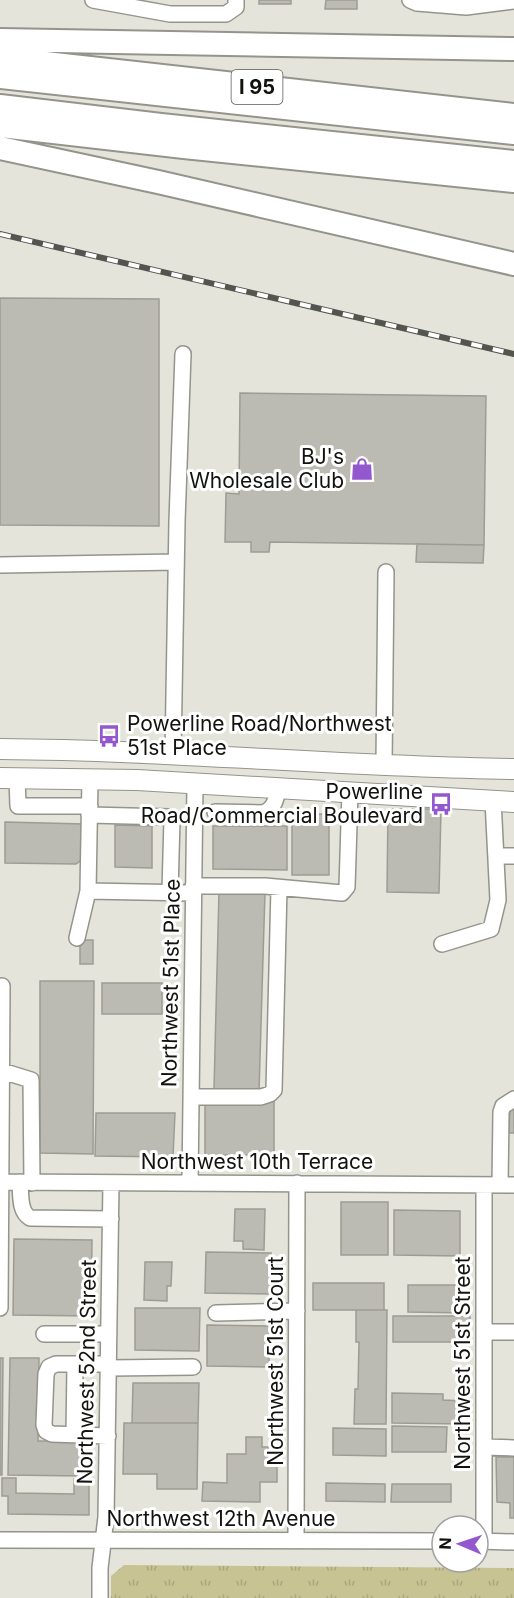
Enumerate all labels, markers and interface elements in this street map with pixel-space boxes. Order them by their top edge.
road number: I 95 [232,70,282,104]
place label: BJ's Wholesale Club [189,444,344,493]
shop icon: BJ's Wholesale Club [349,456,375,482]
place label: Powerline Road/Northwest 51st Place [127,711,392,760]
bus stop icon: Powerline Road/Northwest 51st Place [96,723,122,749]
place label: Powerline Road/Commercial Boulevard [141,779,423,828]
bus stop icon: Powerline Road/Commercial Boulevard [428,791,454,817]
street label: Northwest 51st Place [156,879,185,1087]
street label: Northwest 10th Terrace [141,1149,373,1174]
street label: Northwest 51st Court [263,1256,288,1466]
street label: Northwest 51st Street [450,1256,475,1470]
street label: Northwest 52nd Street [72,1259,101,1485]
street label: Northwest 12th Avenue [106,1506,336,1531]
north arrow [430,1514,490,1574]
text: N [435,1537,455,1550]

